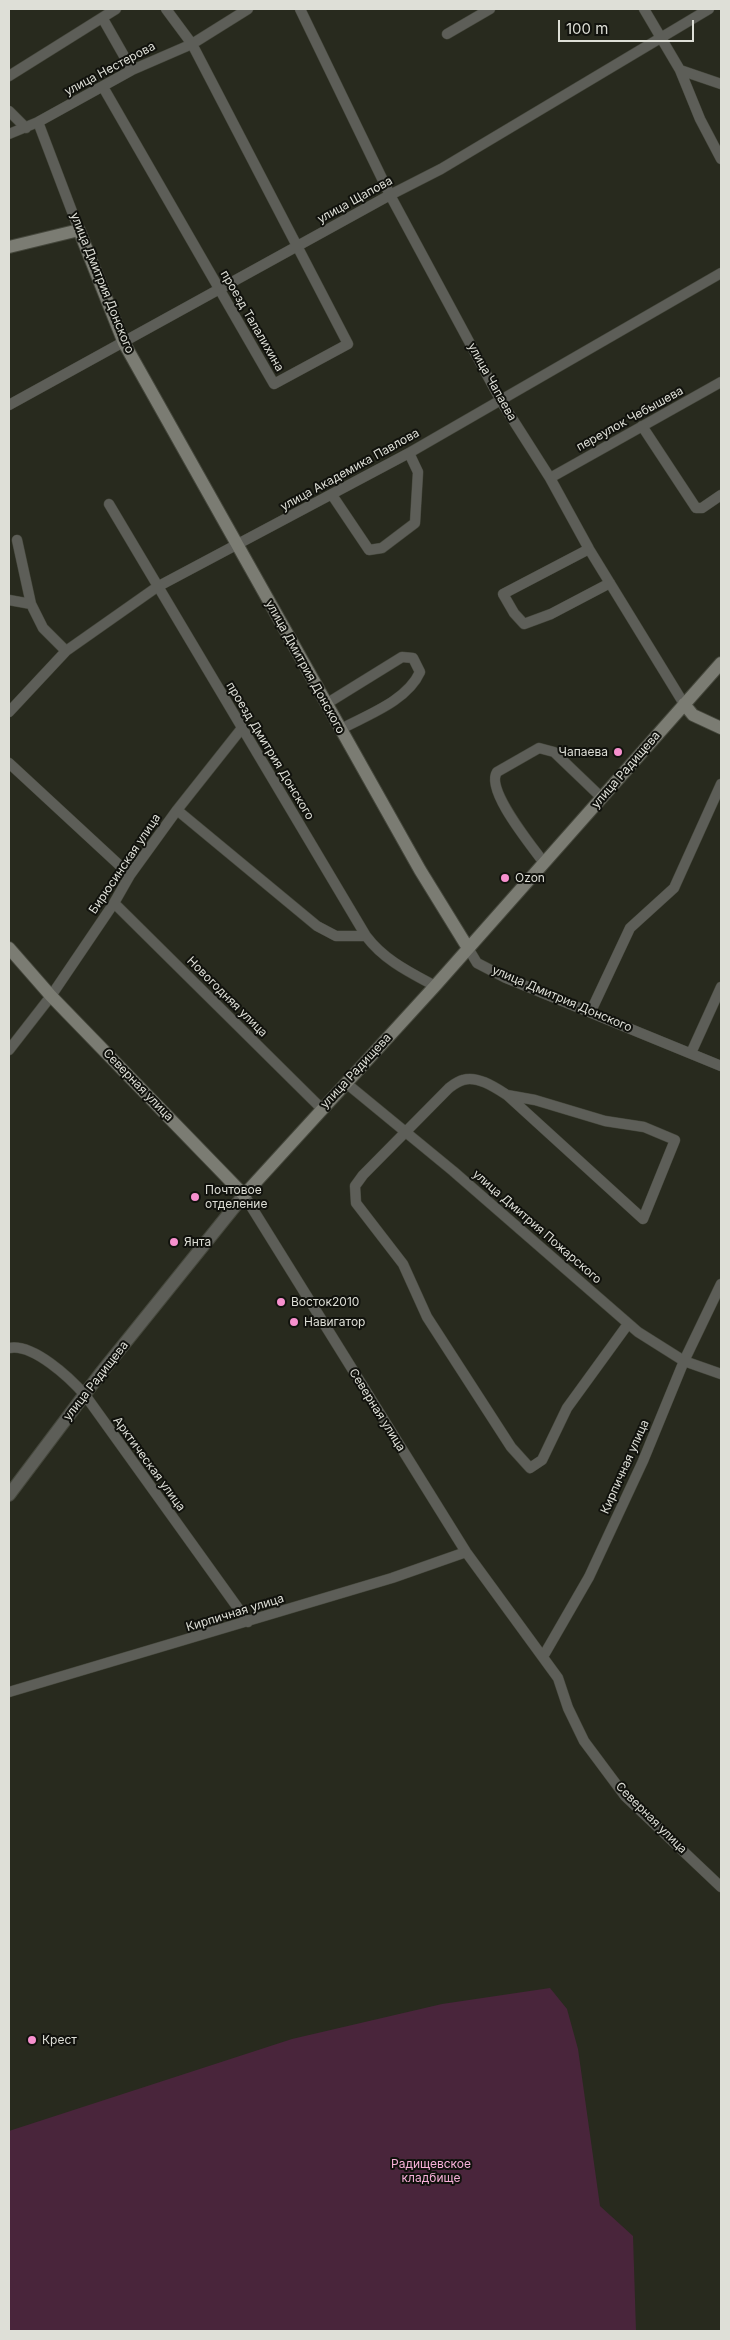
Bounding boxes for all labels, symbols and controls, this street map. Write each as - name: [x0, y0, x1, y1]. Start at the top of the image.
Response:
- scale bar: [560, 10, 696, 42]
- text: 100 m: [566, 19, 608, 38]
- street label: улица Нестерова: [62, 39, 158, 99]
- street label: улица Щапова: [315, 173, 395, 227]
- street label: улица Дмитрия Донского: [67, 211, 137, 355]
- street label: проезд Талалихина: [217, 268, 287, 374]
- street label: улица Чапаева: [465, 340, 519, 424]
- street label: переулок Чебышева: [574, 384, 686, 454]
- street label: улица Академика Павлова: [278, 426, 422, 514]
- street label: улица Дмитрия Донского: [262, 598, 348, 736]
- street label: проезд Дмитрия Донского: [223, 679, 317, 823]
- street label: улица Радищева: [589, 729, 663, 811]
- place label: Чапаева: [559, 745, 608, 759]
- marker: Чапаева: [612, 746, 624, 758]
- street label: Бирюсинская улица: [86, 811, 164, 917]
- place label: Ozon: [515, 871, 545, 885]
- marker: Ozon: [499, 872, 511, 884]
- street label: Новогодняя улица: [184, 954, 270, 1040]
- street label: улица Дмитрия Донского: [490, 963, 634, 1035]
- street label: улица Радищева: [318, 1031, 394, 1111]
- street label: Северная улица: [100, 1046, 176, 1124]
- street label: улица Дмитрия Пожарского: [470, 1167, 604, 1287]
- place label: Почтовое отделение: [205, 1183, 267, 1211]
- marker: Почтовое отделение: [189, 1191, 201, 1203]
- place label: Янта: [184, 1235, 211, 1249]
- marker: Янта: [168, 1236, 180, 1248]
- place label: Восток2010: [291, 1295, 359, 1309]
- marker: Восток2010: [275, 1296, 287, 1308]
- place label: Навигатор: [304, 1315, 365, 1329]
- marker: Навигатор: [288, 1316, 300, 1328]
- street label: улица Радищева: [60, 1338, 132, 1424]
- street label: Северная улица: [346, 1366, 408, 1454]
- street label: Арктическая улица: [110, 1414, 188, 1514]
- street label: Кирпичная улица: [598, 1418, 652, 1516]
- street label: Кирпичная улица: [184, 1591, 286, 1635]
- street label: Северная улица: [612, 1779, 690, 1857]
- place label: Крест: [42, 2033, 77, 2047]
- marker: Крест: [26, 2034, 38, 2046]
- park label: Радищевское кладбище: [391, 2157, 471, 2185]

